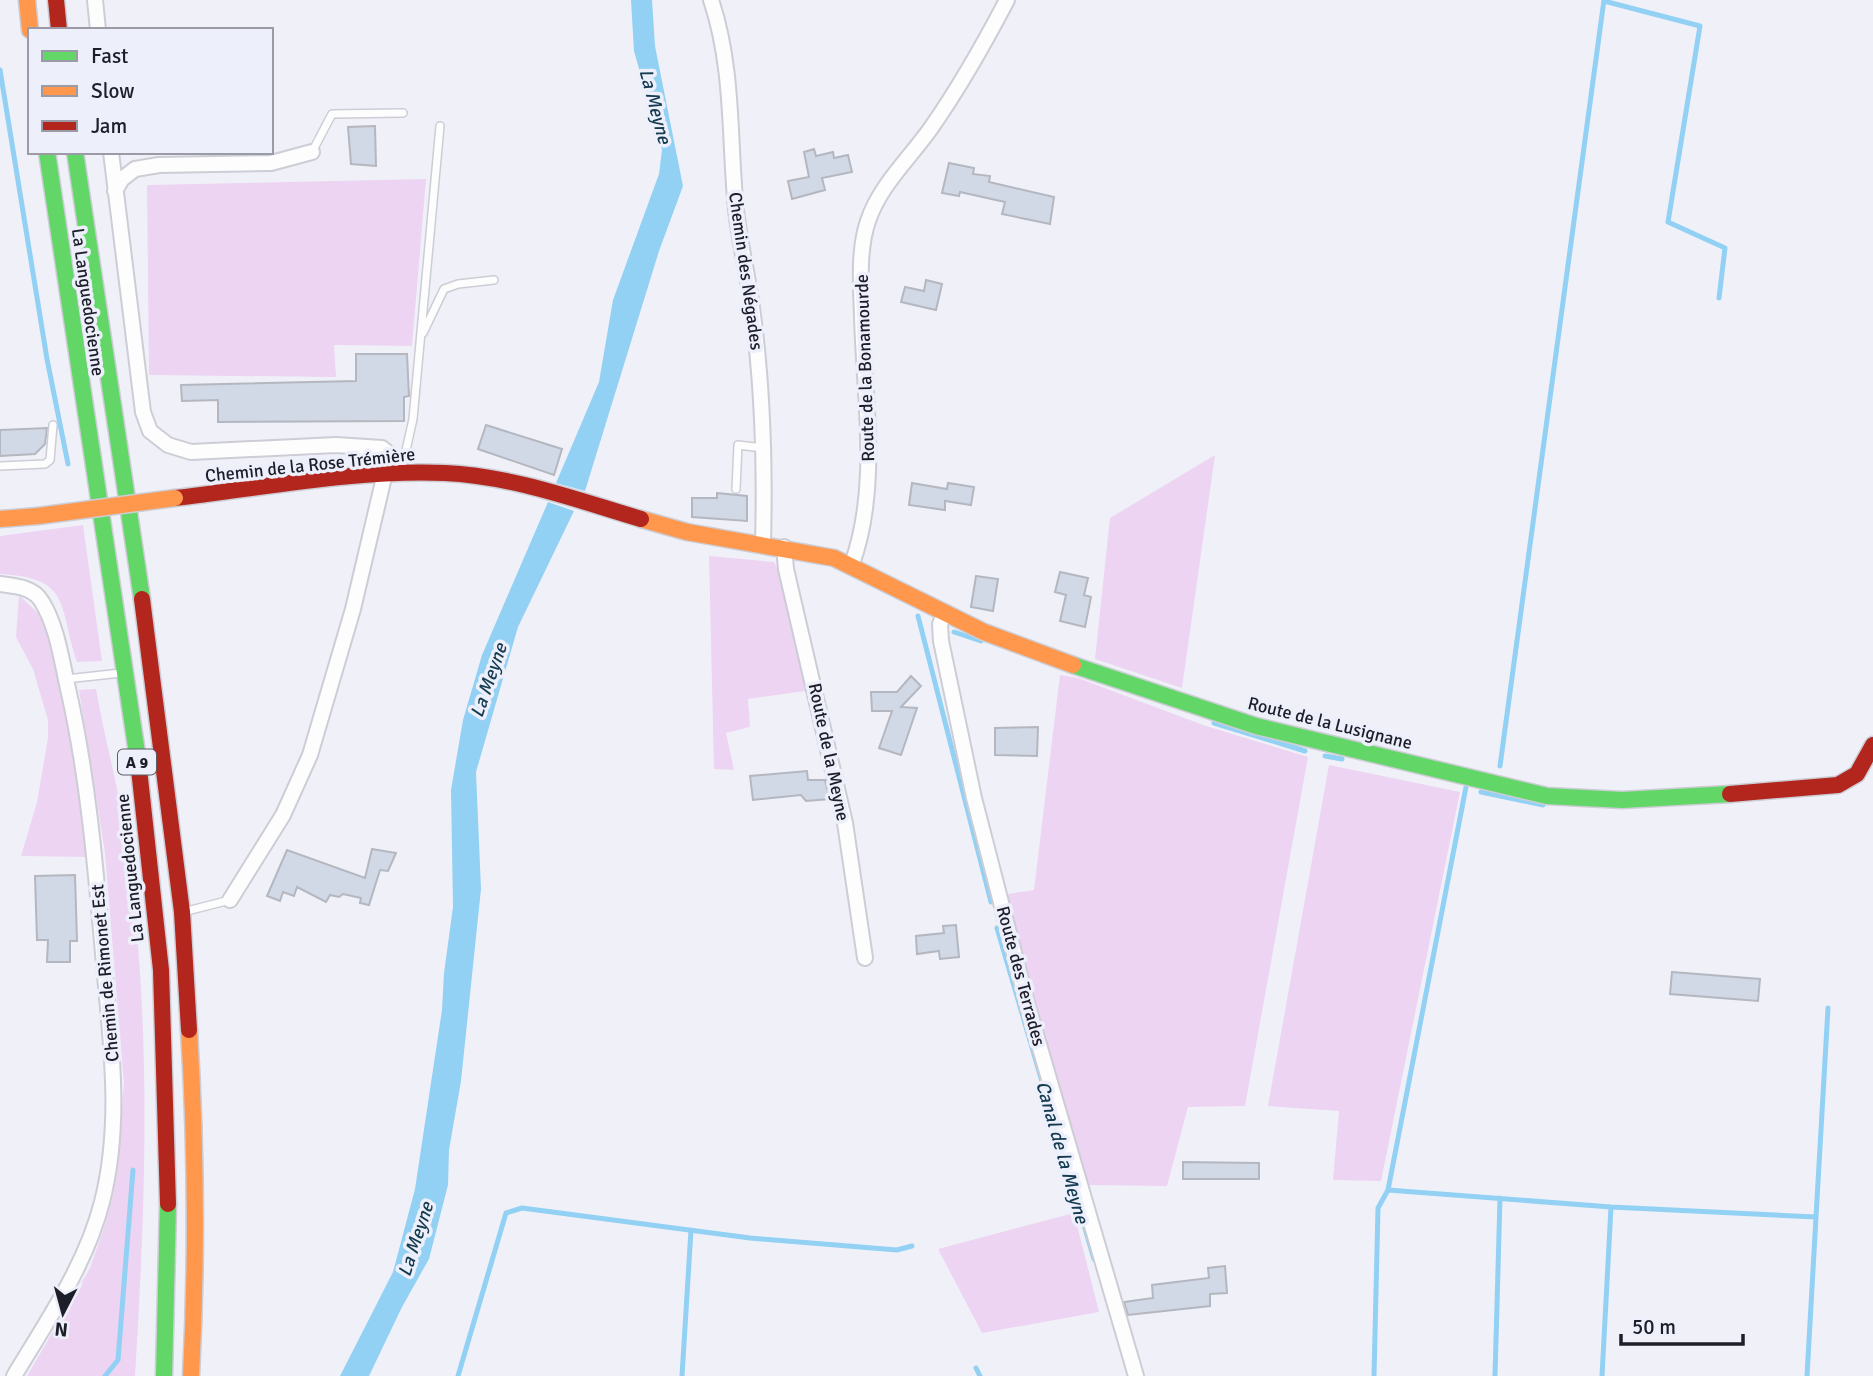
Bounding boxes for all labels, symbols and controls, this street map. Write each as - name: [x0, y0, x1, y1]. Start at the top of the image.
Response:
- legend: [28, 28, 273, 154]
- text: Fast: [91, 43, 128, 69]
- water label: La Meyne: [633, 66, 677, 148]
- text: Slow: [91, 78, 135, 104]
- text: Jam: [91, 113, 127, 139]
- street label: Chemin des Négades: [724, 191, 768, 352]
- street label: La Languedocienne: [67, 227, 109, 377]
- street label: Route de la Bonamourde: [851, 274, 879, 462]
- street label: Chemin de la Rose Trémière: [204, 443, 416, 487]
- water label: La Meyne: [465, 639, 513, 721]
- street label: Route de la Meyne: [804, 681, 854, 823]
- street label: Route de la Lusignane: [1246, 692, 1414, 754]
- road number: A 9: [118, 750, 156, 775]
- street label: La Languedocienne: [111, 793, 149, 943]
- street label: Chemin de Rimonet Est: [86, 883, 124, 1063]
- street label: Route des Terrades: [992, 903, 1050, 1049]
- water label: Canal de la Meyne: [1030, 1078, 1094, 1228]
- water label: La Meyne: [393, 1198, 440, 1280]
- north arrow: [28, 1278, 98, 1348]
- scale bar: [1621, 1302, 1744, 1346]
- text: 50 m: [1632, 1314, 1676, 1340]
- text: N: [54, 1316, 69, 1342]

